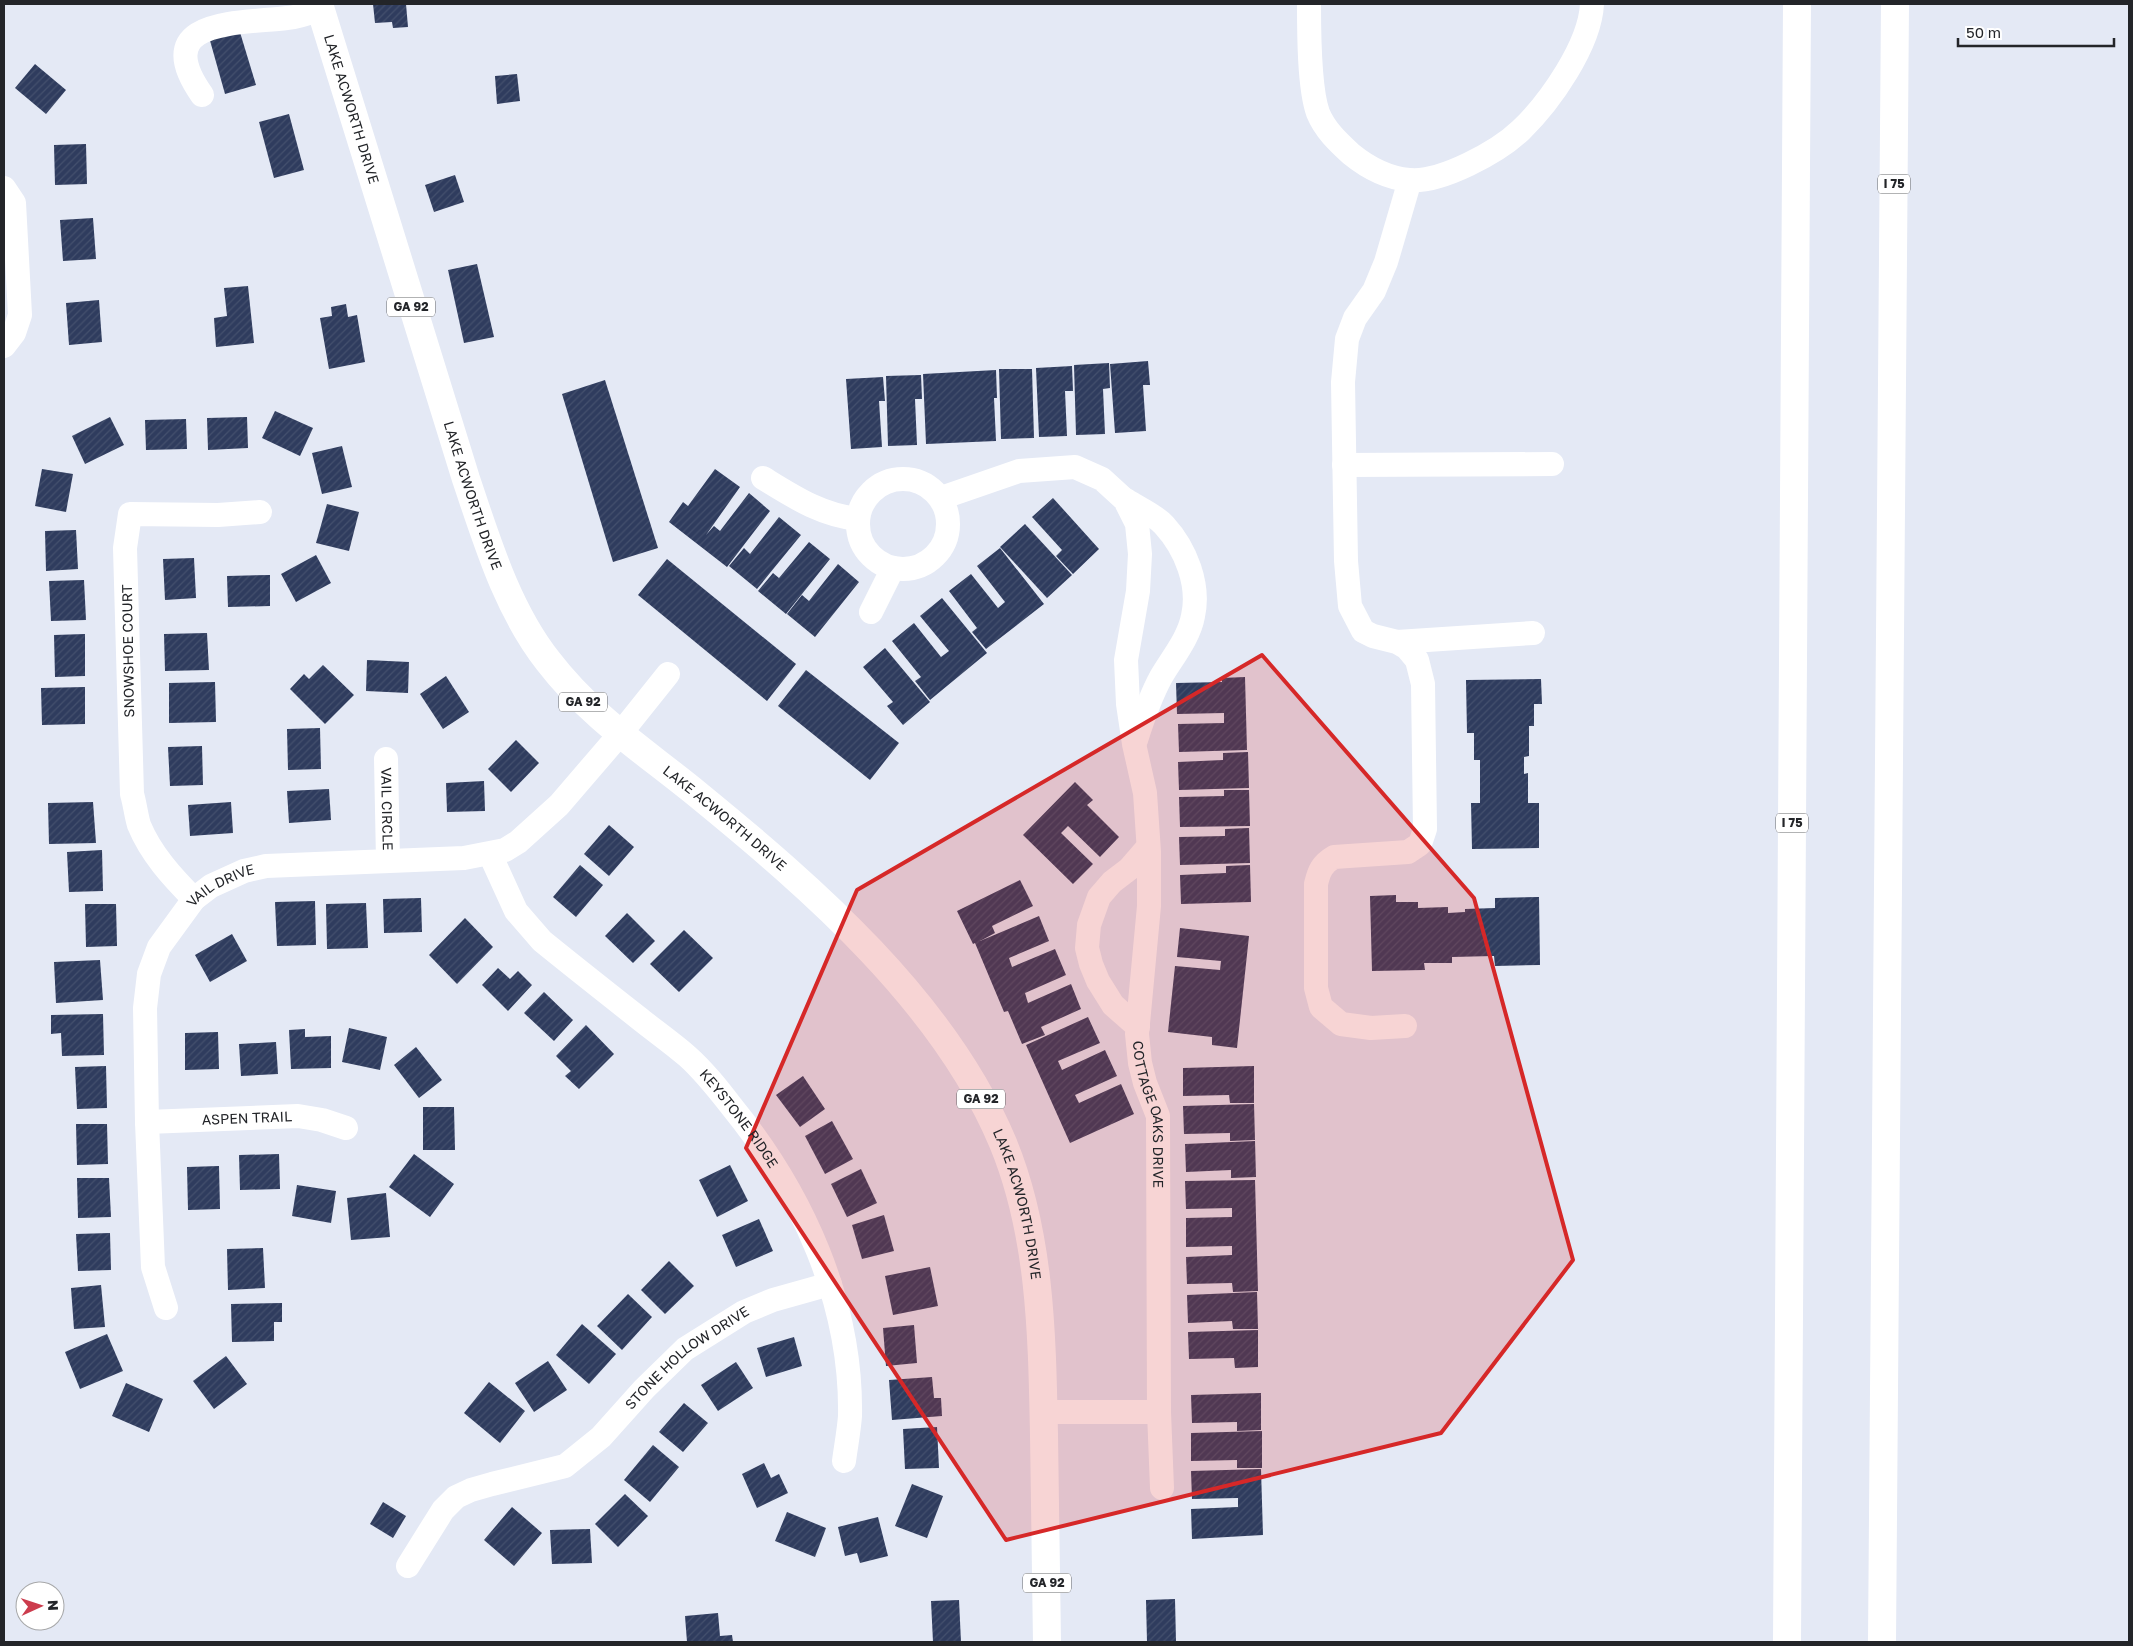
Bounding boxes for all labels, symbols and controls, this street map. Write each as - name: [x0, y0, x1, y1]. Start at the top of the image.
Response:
- scale bar: [1958, 15, 2114, 47]
- text: 50 m: [1966, 23, 2001, 41]
- street label: LAKE ACWORTH DRIVE: [321, 32, 383, 186]
- road number: I 75: [1878, 174, 1910, 193]
- road number: GA 92: [387, 298, 435, 316]
- street label: LAKE ACWORTH DRIVE: [441, 419, 506, 572]
- street label: SNOWSHOE COURT: [118, 584, 137, 718]
- road number: GA 92: [559, 692, 607, 712]
- street label: LAKE ACWORTH DRIVE: [660, 761, 790, 874]
- street label: VAIL CIRCLE: [378, 767, 397, 851]
- road number: I 75: [1776, 814, 1808, 832]
- street label: VAIL DRIVE: [183, 860, 256, 909]
- street label: COTTAGE OAKS DRIVE: [1130, 1040, 1167, 1188]
- street label: KEYSTONE RIDGE: [697, 1065, 782, 1171]
- road number: GA 92: [957, 1090, 1005, 1108]
- street label: ASPEN TRAIL: [202, 1107, 292, 1128]
- street label: LAKE ACWORTH DRIVE: [990, 1126, 1045, 1280]
- street label: STONE HOLLOW DRIVE: [621, 1302, 752, 1413]
- road number: GA 92: [1023, 1574, 1071, 1592]
- north arrow: [15, 1581, 65, 1631]
- text: N: [45, 1600, 62, 1611]

